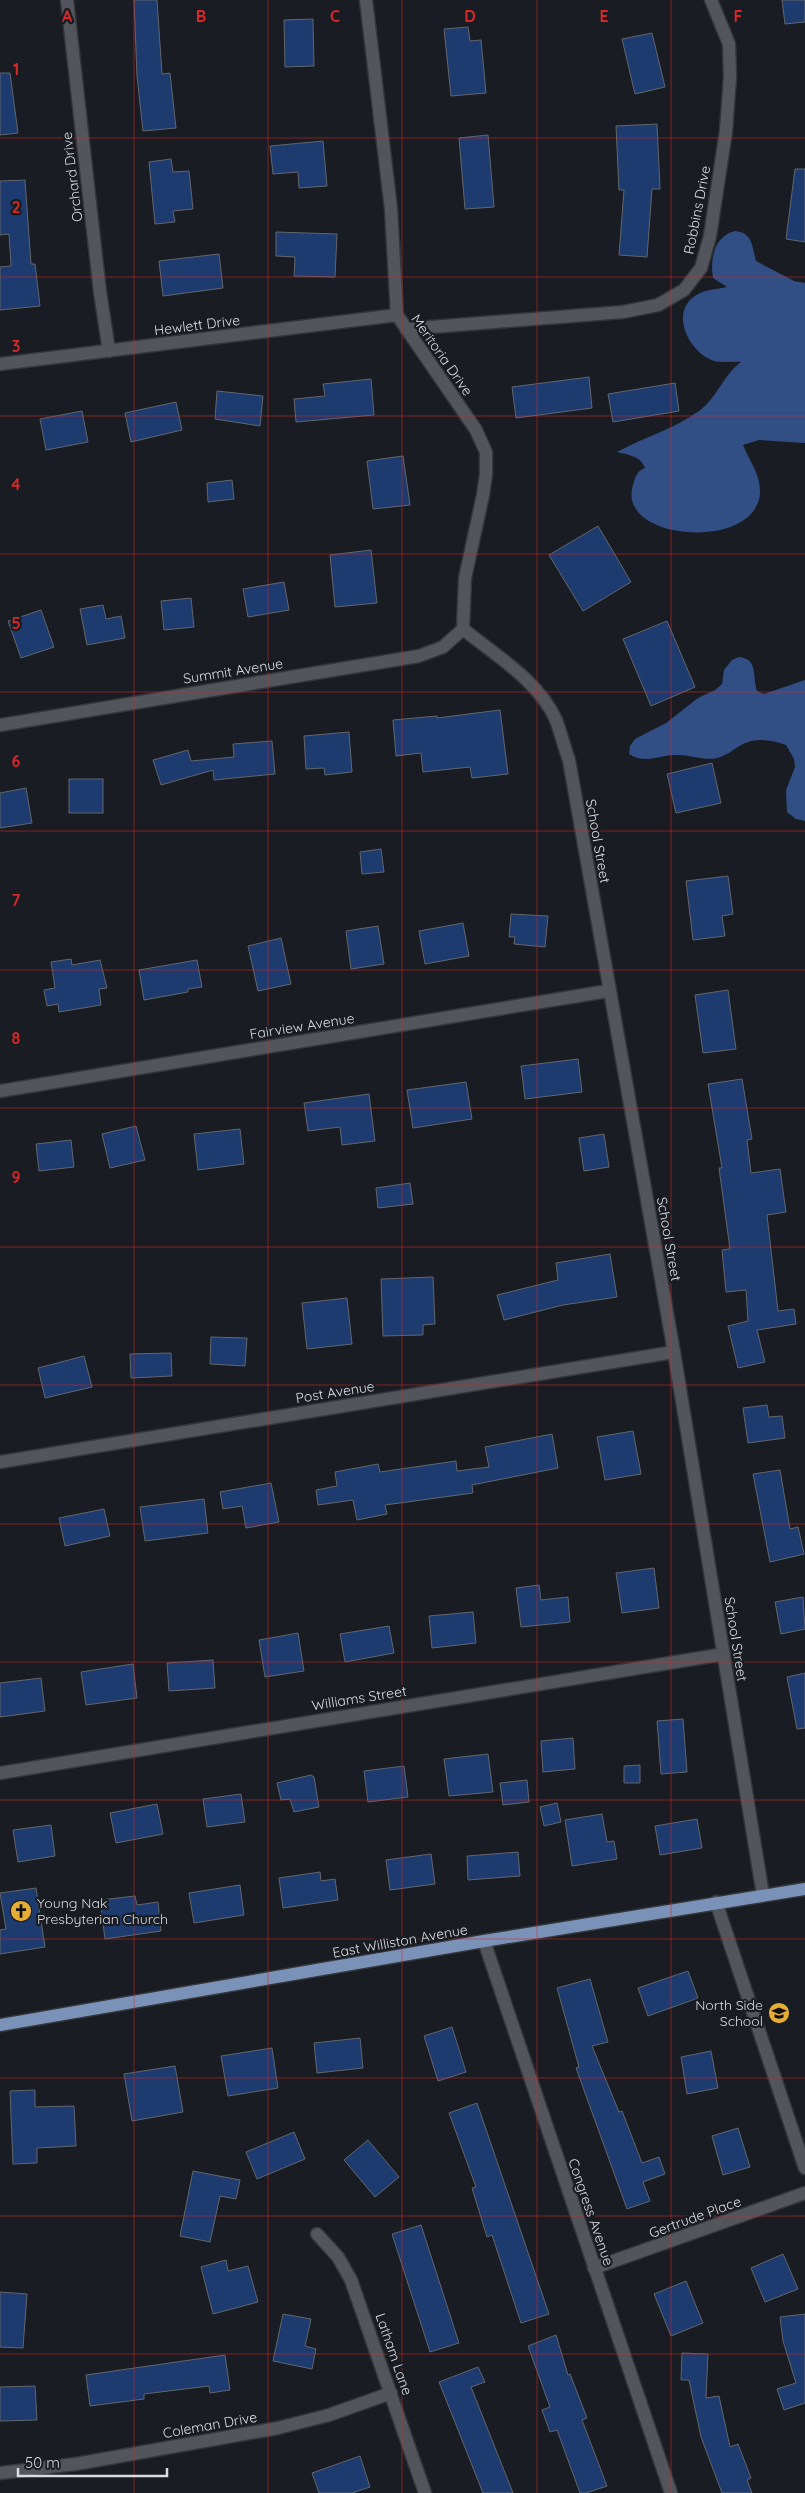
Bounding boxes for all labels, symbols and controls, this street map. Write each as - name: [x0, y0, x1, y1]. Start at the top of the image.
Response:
- text: A: [62, 6, 73, 26]
- text: B: [196, 6, 206, 26]
- text: C: [330, 6, 340, 26]
- text: D: [464, 6, 476, 26]
- text: E: [599, 6, 609, 26]
- text: F: [734, 6, 743, 26]
- text: 1: [13, 59, 19, 79]
- street label: Orchard Drive: [58, 131, 86, 223]
- street label: Robbins Drive: [680, 164, 714, 256]
- text: 2: [11, 197, 21, 217]
- street label: Hewlett Drive: [153, 311, 241, 339]
- street label: Meritoria Drive: [407, 311, 477, 399]
- text: 3: [12, 336, 20, 356]
- text: 4: [11, 474, 21, 494]
- text: 5: [11, 613, 21, 633]
- street label: Summit Avenue: [182, 654, 284, 688]
- text: 6: [12, 751, 21, 771]
- street label: School Street: [582, 797, 614, 885]
- text: 7: [12, 890, 21, 910]
- street label: Fairview Avenue: [248, 1009, 356, 1043]
- text: 8: [12, 1028, 21, 1048]
- text: 9: [11, 1167, 21, 1187]
- street label: School Street: [653, 1195, 685, 1283]
- street label: Post Avenue: [294, 1377, 376, 1407]
- street label: School Street: [720, 1595, 752, 1683]
- street label: Williams Street: [310, 1682, 408, 1714]
- place label: Young Nak Presbyterian Church: [37, 1894, 168, 1928]
- church icon: Young Nak Presbyterian Church: [9, 1899, 33, 1923]
- street label: East Williston Avenue: [331, 1920, 469, 1962]
- place label: North Side School: [695, 1996, 763, 2030]
- school or university icon: North Side School: [767, 2001, 791, 2025]
- street label: Congress Avenue: [564, 2156, 618, 2268]
- street label: Gertrude Place: [647, 2192, 744, 2242]
- street label: Latham Lane: [372, 2311, 416, 2397]
- street label: Coleman Drive: [161, 2408, 259, 2442]
- scale bar: [18, 2446, 166, 2478]
- text: 50 m: [25, 2453, 60, 2472]

